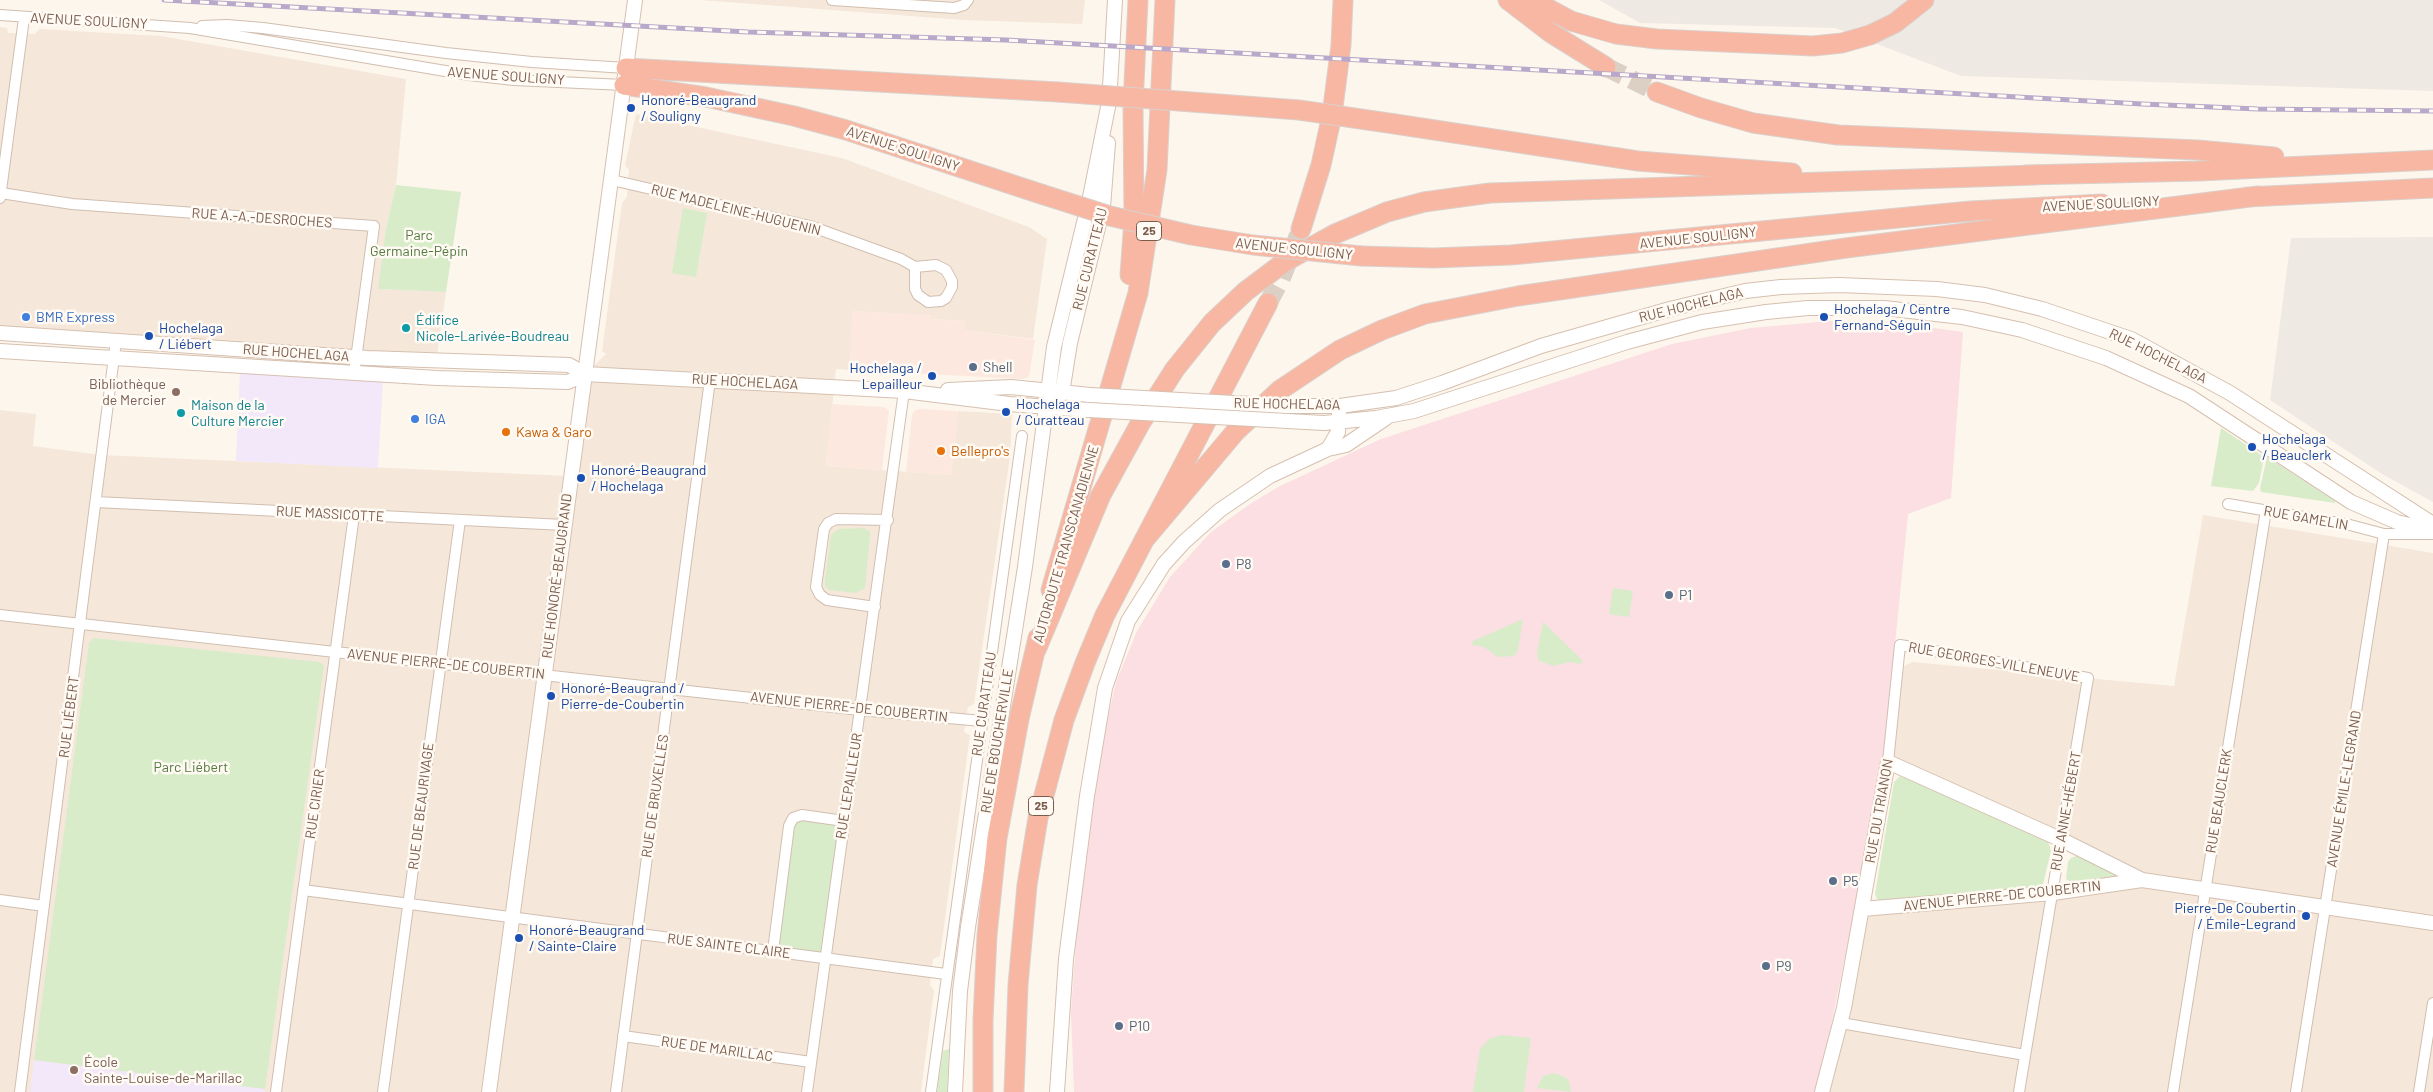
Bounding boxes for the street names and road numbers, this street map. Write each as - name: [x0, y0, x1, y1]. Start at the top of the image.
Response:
- street label: AVENUE SOULIGNY: [30, 10, 148, 32]
- street label: AVENUE SOULIGNY: [447, 64, 565, 88]
- street label: AVENUE SOULIGNY: [844, 123, 962, 175]
- street label: RUE MADELEINE-HUGUENIN: [649, 181, 823, 239]
- street label: AVENUE SOULIGNY: [2042, 193, 2160, 215]
- street label: RUE A.-A.-DESROCHES: [191, 205, 333, 231]
- street label: RUE CURATTEAU: [1069, 206, 1111, 312]
- road number: 25: [1136, 222, 1162, 240]
- street label: AVENUE SOULIGNY: [1639, 223, 1757, 253]
- street label: AVENUE SOULIGNY: [1235, 234, 1353, 264]
- street label: RUE HOCHELAGA: [1637, 284, 1745, 326]
- street label: RUE HOCHELAGA: [2106, 325, 2210, 387]
- street label: RUE HOCHELAGA: [242, 341, 350, 365]
- street label: RUE HOCHELAGA: [691, 371, 799, 393]
- street label: RUE HOCHELAGA: [1233, 395, 1341, 413]
- street label: AUTOROUTE TRANSCANADIENNE: [1030, 443, 1102, 645]
- street label: RUE HONORÉ-BEAUGRAND: [539, 493, 575, 659]
- street label: RUE GAMELIN: [2262, 502, 2350, 534]
- street label: RUE MASSICOTTE: [275, 503, 385, 525]
- street label: RUE GEORGES-VILLENEUVE: [1907, 639, 2081, 685]
- street label: AVENUE PIERRE-DE COUBERTIN: [346, 645, 546, 683]
- street label: RUE CURATTEAU: [968, 651, 1000, 757]
- street label: RUE DE BOUCHERVILLE: [977, 668, 1017, 814]
- street label: RUE LIÉBERT: [56, 675, 82, 759]
- street label: AVENUE PIERRE-DE COUBERTIN: [749, 688, 949, 726]
- street label: AVENUE ÉMILE-LEGRAND: [2323, 709, 2365, 869]
- street label: RUE LEPAILLEUR: [832, 732, 866, 840]
- street label: RUE DE BRUXELLES: [638, 733, 672, 859]
- street label: RUE DE BEAURIVAGE: [405, 741, 437, 871]
- street label: RUE BEAUCLERK: [2202, 748, 2236, 854]
- street label: RUE ANNE-HÉBERT: [2047, 750, 2085, 872]
- street label: RUE DU TRIANON: [1862, 757, 1896, 865]
- street label: RUE CIRIER: [302, 768, 328, 840]
- road number: 25: [1028, 796, 1054, 816]
- street label: AVENUE PIERRE-DE COUBERTIN: [1902, 877, 2102, 915]
- street label: RUE SAINTE CLAIRE: [666, 930, 792, 962]
- street label: RUE DE MARILLAC: [660, 1033, 774, 1065]

